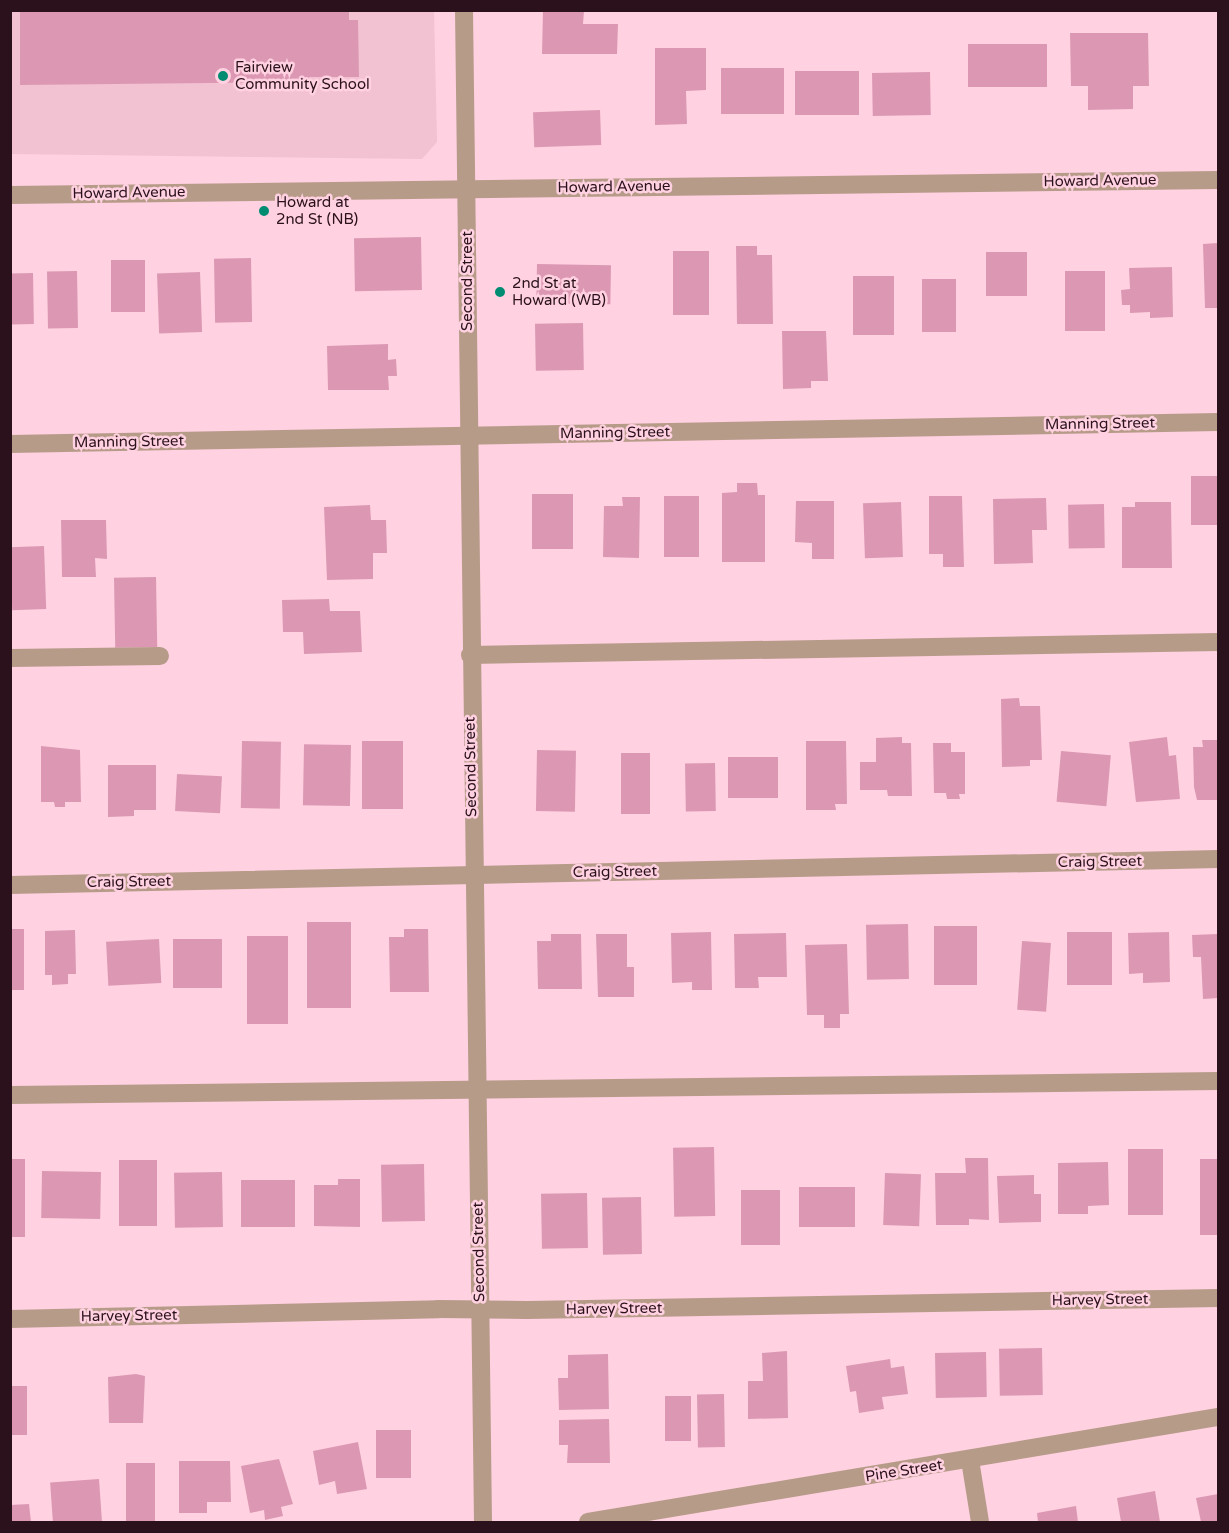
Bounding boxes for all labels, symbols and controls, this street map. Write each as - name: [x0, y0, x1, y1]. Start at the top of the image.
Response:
- place label: Fairview Community School: [235, 58, 370, 93]
- marker: Fairview Community School: [216, 69, 230, 83]
- street label: Howard Avenue: [1043, 171, 1157, 191]
- street label: Howard Avenue: [557, 177, 671, 197]
- street label: Howard Avenue: [72, 183, 186, 203]
- place label: Howard at 2nd St (NB): [276, 193, 358, 228]
- marker: Howard at 2nd St (NB): [257, 204, 271, 218]
- street label: Second Street: [459, 231, 477, 331]
- place label: 2nd St at Howard (WB): [512, 274, 606, 309]
- marker: 2nd St at Howard (WB): [493, 285, 507, 299]
- street label: Manning Street: [1045, 414, 1155, 434]
- street label: Manning Street: [560, 423, 670, 443]
- street label: Manning Street: [74, 432, 184, 452]
- street label: Second Street: [461, 717, 481, 817]
- street label: Craig Street: [1058, 852, 1142, 872]
- street label: Craig Street: [573, 862, 657, 882]
- street label: Craig Street: [87, 872, 171, 892]
- street label: Second Street: [469, 1202, 489, 1302]
- street label: Harvey Street: [1052, 1290, 1148, 1310]
- street label: Harvey Street: [566, 1299, 662, 1319]
- street label: Harvey Street: [81, 1306, 177, 1326]
- street label: Pine Street: [864, 1456, 944, 1486]

